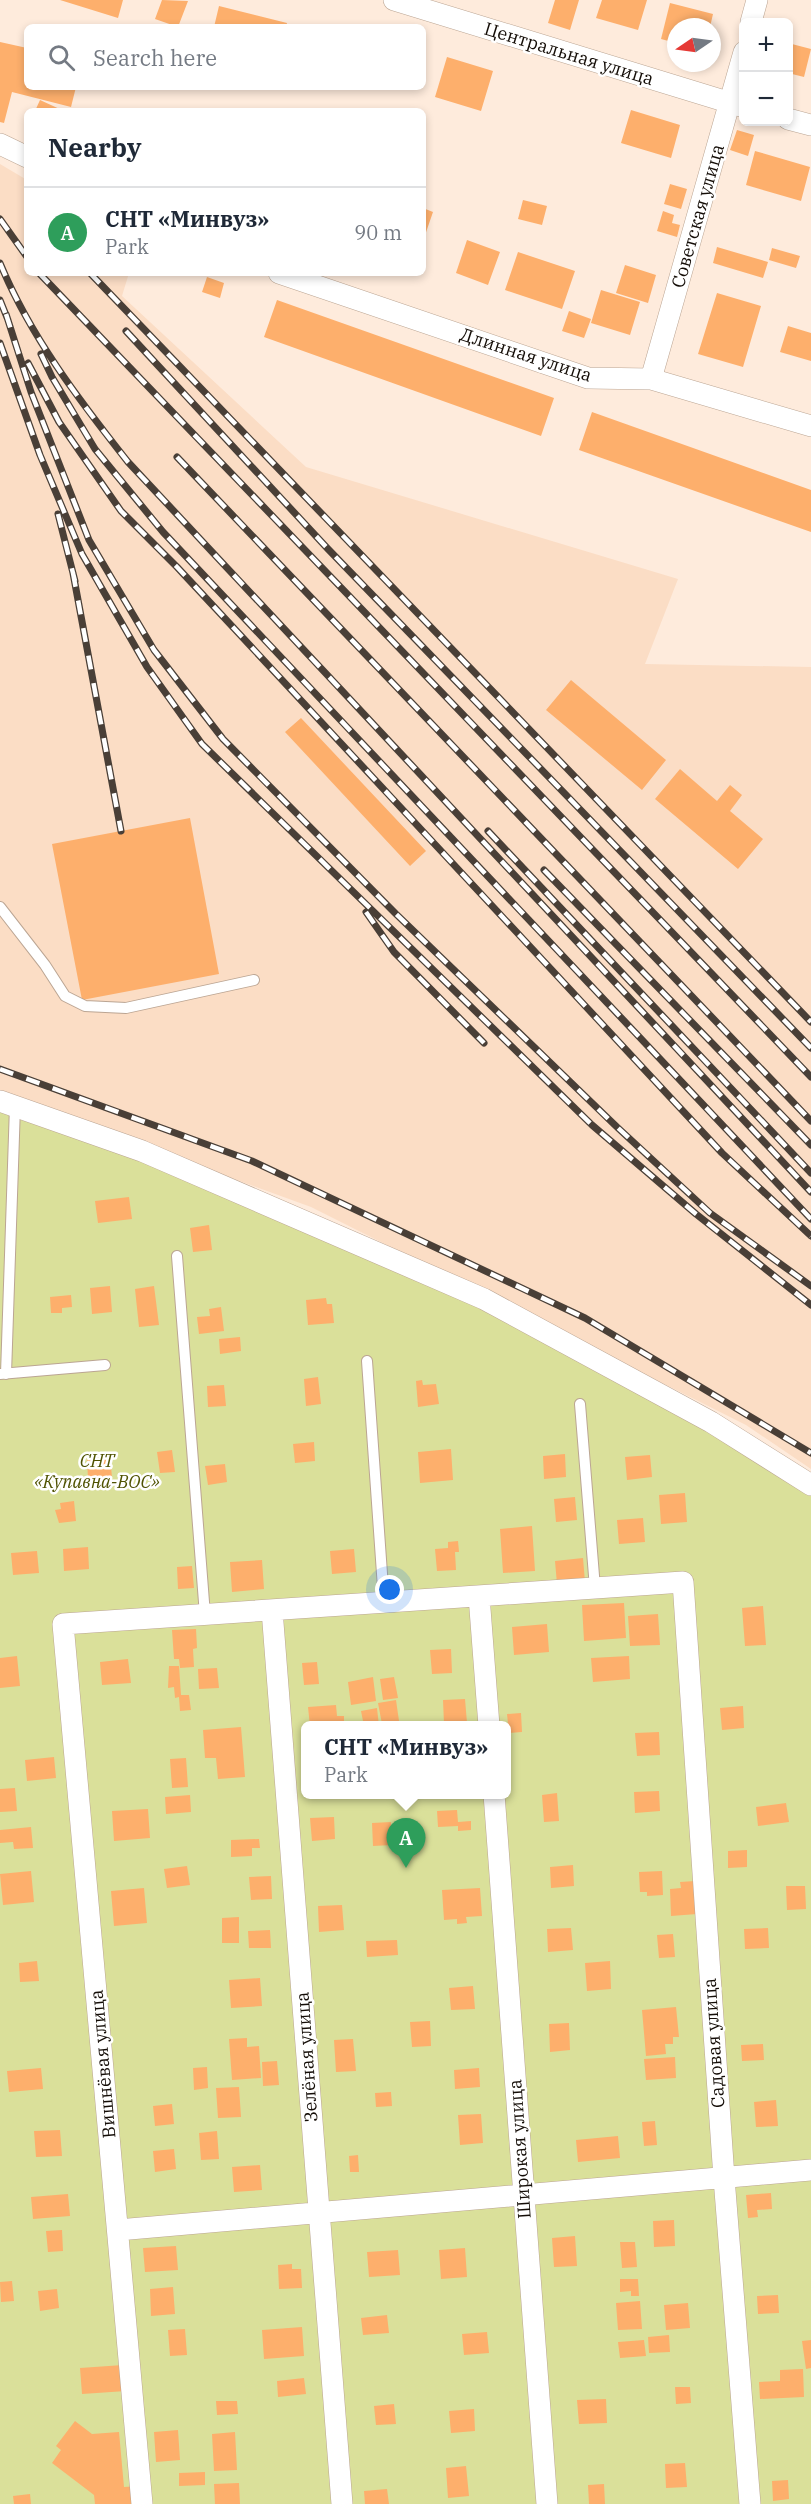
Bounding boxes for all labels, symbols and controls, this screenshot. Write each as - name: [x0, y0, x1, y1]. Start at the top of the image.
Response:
- street label: Центральная улица: [482, 17, 657, 90]
- north arrow: [667, 18, 721, 72]
- map controls: [739, 18, 793, 126]
- button: +: [739, 18, 793, 72]
- search box: [24, 24, 426, 90]
- icon: search: [45, 41, 78, 74]
- text: Search here: [93, 43, 217, 72]
- button: −: [739, 72, 793, 126]
- text: Nearby: [48, 130, 142, 164]
- street label: Советская улица: [666, 141, 729, 290]
- text: СНТ «Минвуз»: [105, 204, 269, 233]
- text: A: [61, 219, 74, 246]
- text: 90 m: [354, 219, 402, 246]
- text: Park: [105, 233, 149, 260]
- street label: Длинная улица: [457, 322, 595, 387]
- park label: СНТ «Купавна-ВОС»: [34, 1449, 160, 1493]
- your location: [375, 1575, 404, 1604]
- popup: [301, 1721, 511, 1799]
- text: СНТ «Минвуз»: [324, 1732, 488, 1761]
- text: Park: [324, 1761, 368, 1788]
- pin: A: [386, 1818, 426, 1868]
- street label: Садовая улица: [697, 1977, 730, 2109]
- street label: Вишнёвая улица: [85, 1989, 120, 2139]
- street label: Зелёная улица: [290, 1991, 323, 2123]
- street label: Широкая улица: [503, 2078, 536, 2219]

